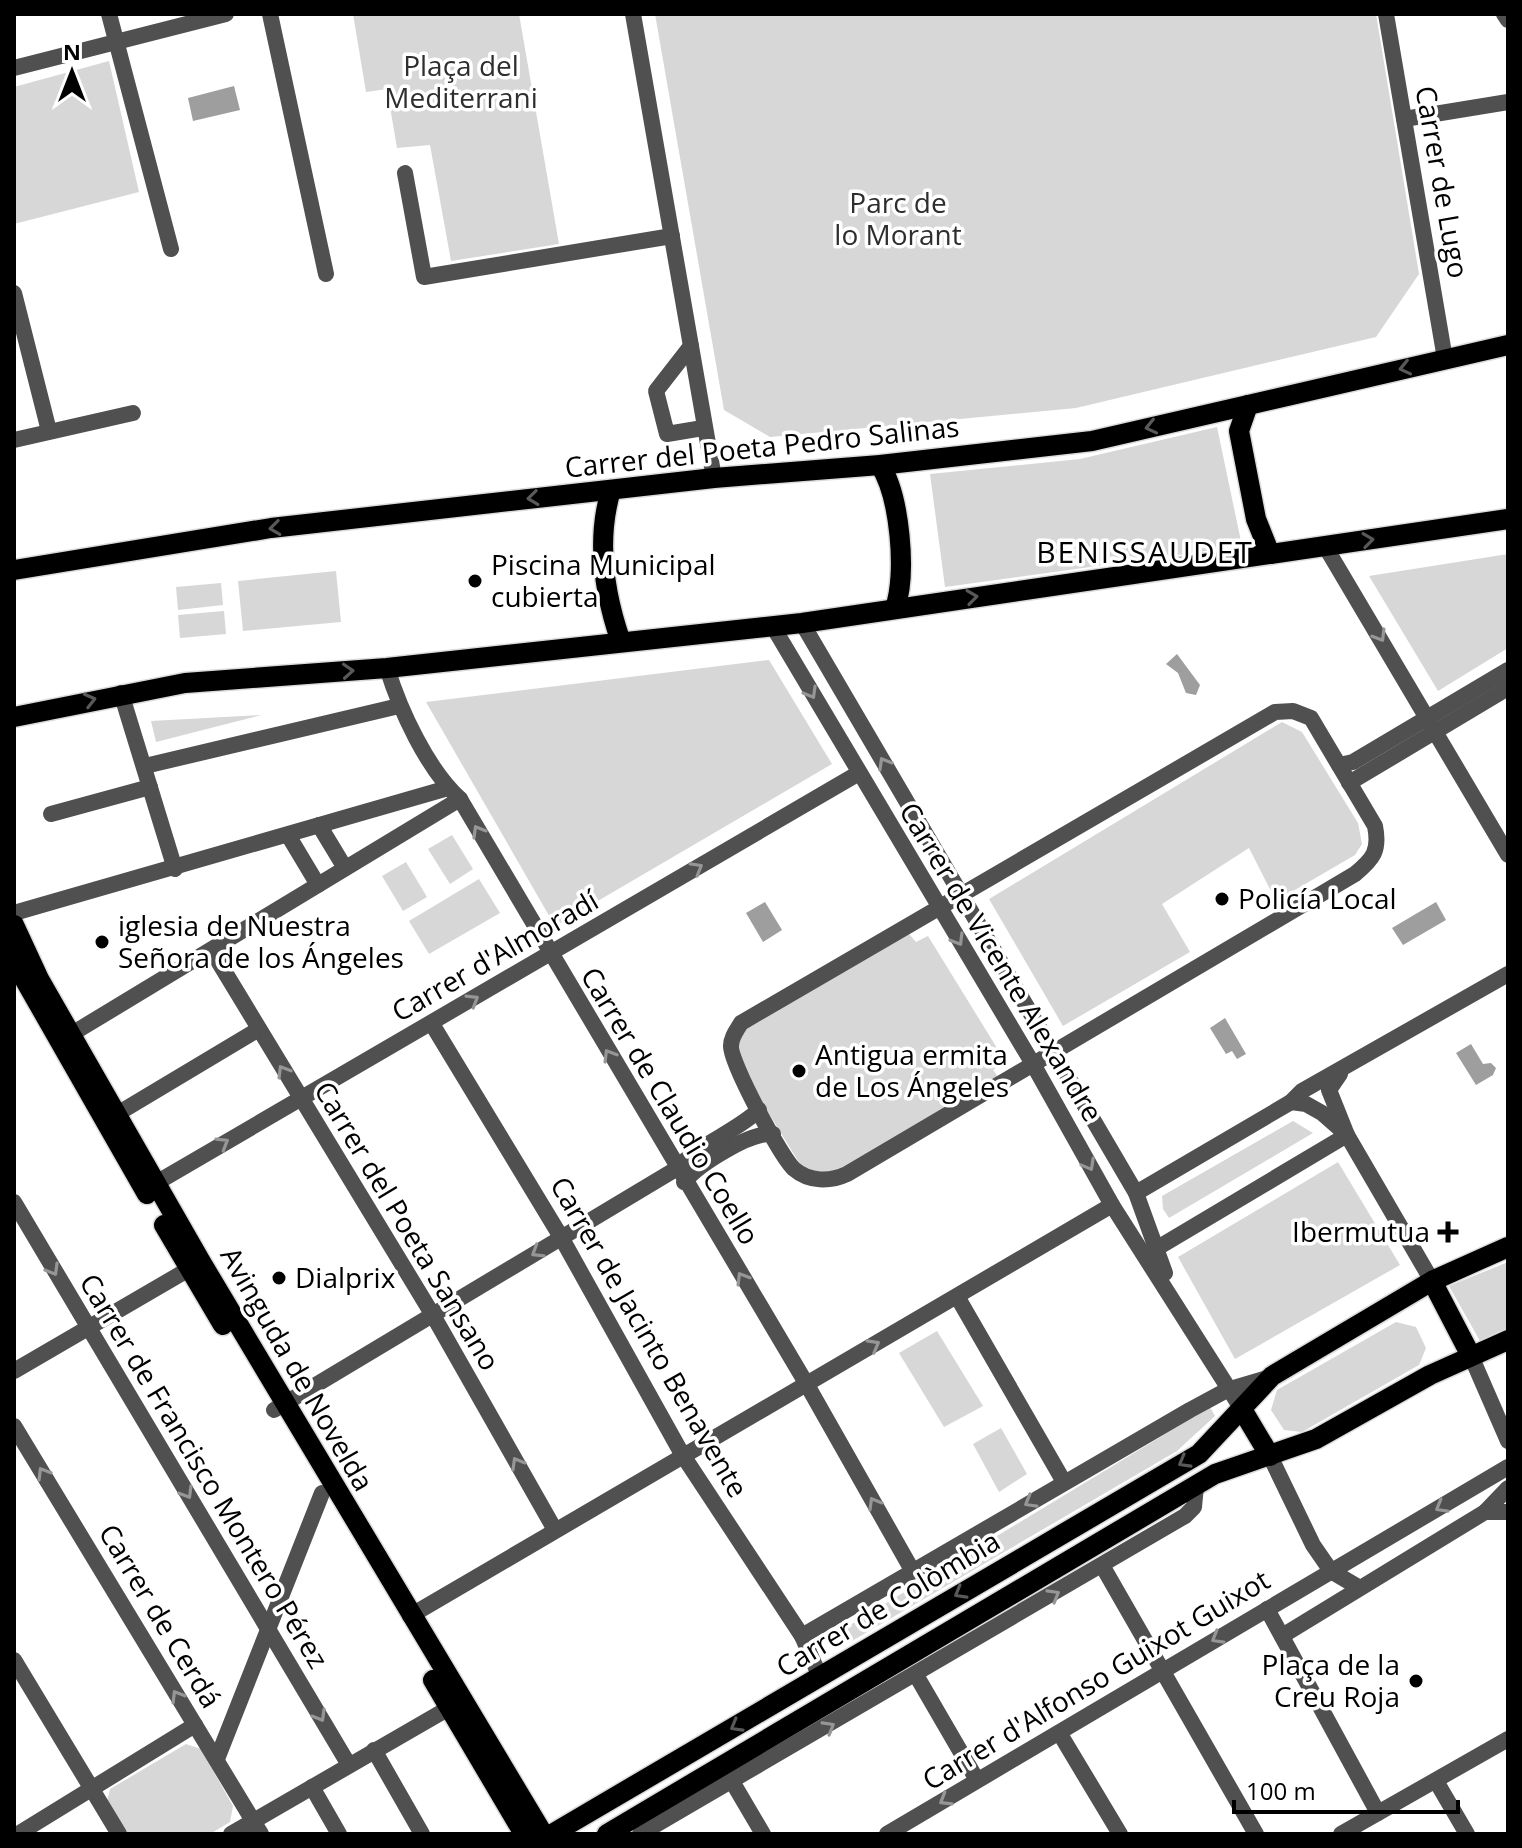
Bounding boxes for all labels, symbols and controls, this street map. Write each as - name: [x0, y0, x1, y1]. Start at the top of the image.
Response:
- north arrow: [32, 32, 112, 112]
- text: N: [63, 36, 81, 66]
- park label: Plaça del Mediterrani: [384, 46, 538, 116]
- street label: Carrer de Lugo: [1407, 83, 1479, 281]
- park label: Parc de lo Morant: [834, 183, 962, 253]
- one-way arrow: [1398, 359, 1412, 376]
- street label: Carrer del Poeta Pedro Salinas: [563, 406, 961, 486]
- one-way arrow: [1145, 418, 1159, 435]
- one-way arrow: [526, 490, 539, 507]
- one-way arrow: [268, 519, 282, 536]
- district label: BENISSAUDET: [1036, 531, 1254, 572]
- one-way arrow: [1361, 532, 1375, 549]
- place label: Piscina Municipal cubierta: [491, 545, 716, 615]
- marker: Piscina Municipal cubierta: [466, 572, 484, 590]
- one-way arrow: [965, 589, 979, 606]
- one-way arrow: [1371, 627, 1386, 642]
- one-way arrow: [342, 663, 355, 680]
- one-way arrow: [801, 684, 817, 699]
- one-way arrow: [83, 693, 96, 710]
- one-way arrow: [878, 757, 894, 772]
- street label: Carrer de Vicente Alexandre: [891, 795, 1112, 1128]
- one-way arrow: [472, 825, 488, 840]
- one-way arrow: [688, 862, 703, 878]
- place label: Policía Local: [1238, 879, 1397, 917]
- street label: Carrer d'Almoradí: [384, 880, 605, 1030]
- marker: Policía Local: [1213, 890, 1231, 908]
- place label: iglesia de Nuestra Señora de los Ángeles: [118, 906, 404, 976]
- one-way arrow: [949, 931, 964, 946]
- marker: iglesia de Nuestra Señora de los Ángeles: [93, 933, 111, 951]
- street label: Carrer de Claudio Coello: [573, 960, 769, 1251]
- one-way arrow: [464, 994, 479, 1009]
- place label: Antigua ermita de Los Ángeles: [815, 1035, 1009, 1105]
- one-way arrow: [603, 1049, 619, 1064]
- marker: Antigua ermita de Los Ángeles: [790, 1062, 808, 1080]
- one-way arrow: [278, 1065, 293, 1080]
- street label: Carrer del Poeta Sansano: [306, 1074, 509, 1377]
- one-way arrow: [214, 1138, 229, 1153]
- one-way arrow: [1080, 1157, 1095, 1171]
- street label: Carrer de Jacinto Benavente: [542, 1169, 757, 1504]
- place label: Ibermutua: [1292, 1212, 1430, 1250]
- marker: Ibermutua: [1437, 1221, 1459, 1243]
- street label: Avinguda de Novelda: [212, 1240, 383, 1497]
- one-way arrow: [531, 1242, 546, 1257]
- place label: Dialprix: [295, 1258, 396, 1296]
- one-way arrow: [43, 1261, 59, 1276]
- street label: Carrer de Francisco Montero Pérez: [72, 1266, 338, 1675]
- marker: Dialprix: [270, 1269, 288, 1287]
- one-way arrow: [737, 1272, 752, 1287]
- one-way arrow: [865, 1339, 880, 1355]
- one-way arrow: [1178, 1452, 1193, 1468]
- one-way arrow: [511, 1457, 527, 1471]
- one-way arrow: [37, 1467, 52, 1482]
- one-way arrow: [177, 1484, 192, 1499]
- one-way arrow: [1024, 1492, 1039, 1508]
- one-way arrow: [868, 1497, 884, 1511]
- one-way arrow: [1435, 1497, 1450, 1513]
- street label: Carrer de Cerdá: [91, 1516, 231, 1714]
- street label: Carrer de Colòmbia: [769, 1521, 1006, 1685]
- street label: Carrer d'Alfonso Guixot Guixot: [915, 1560, 1276, 1798]
- one-way arrow: [954, 1584, 969, 1599]
- one-way arrow: [1045, 1589, 1060, 1605]
- one-way arrow: [1211, 1628, 1226, 1644]
- place label: Plaça de la Creu Roja: [1262, 1645, 1400, 1715]
- marker: Plaça de la Creu Roja: [1407, 1672, 1425, 1690]
- one-way arrow: [171, 1690, 187, 1705]
- one-way arrow: [310, 1707, 326, 1722]
- one-way arrow: [730, 1716, 745, 1732]
- one-way arrow: [820, 1721, 835, 1737]
- scale bar: [1234, 1764, 1458, 1814]
- text: 100 m: [1246, 1774, 1316, 1807]
- one-way arrow: [939, 1790, 954, 1805]

